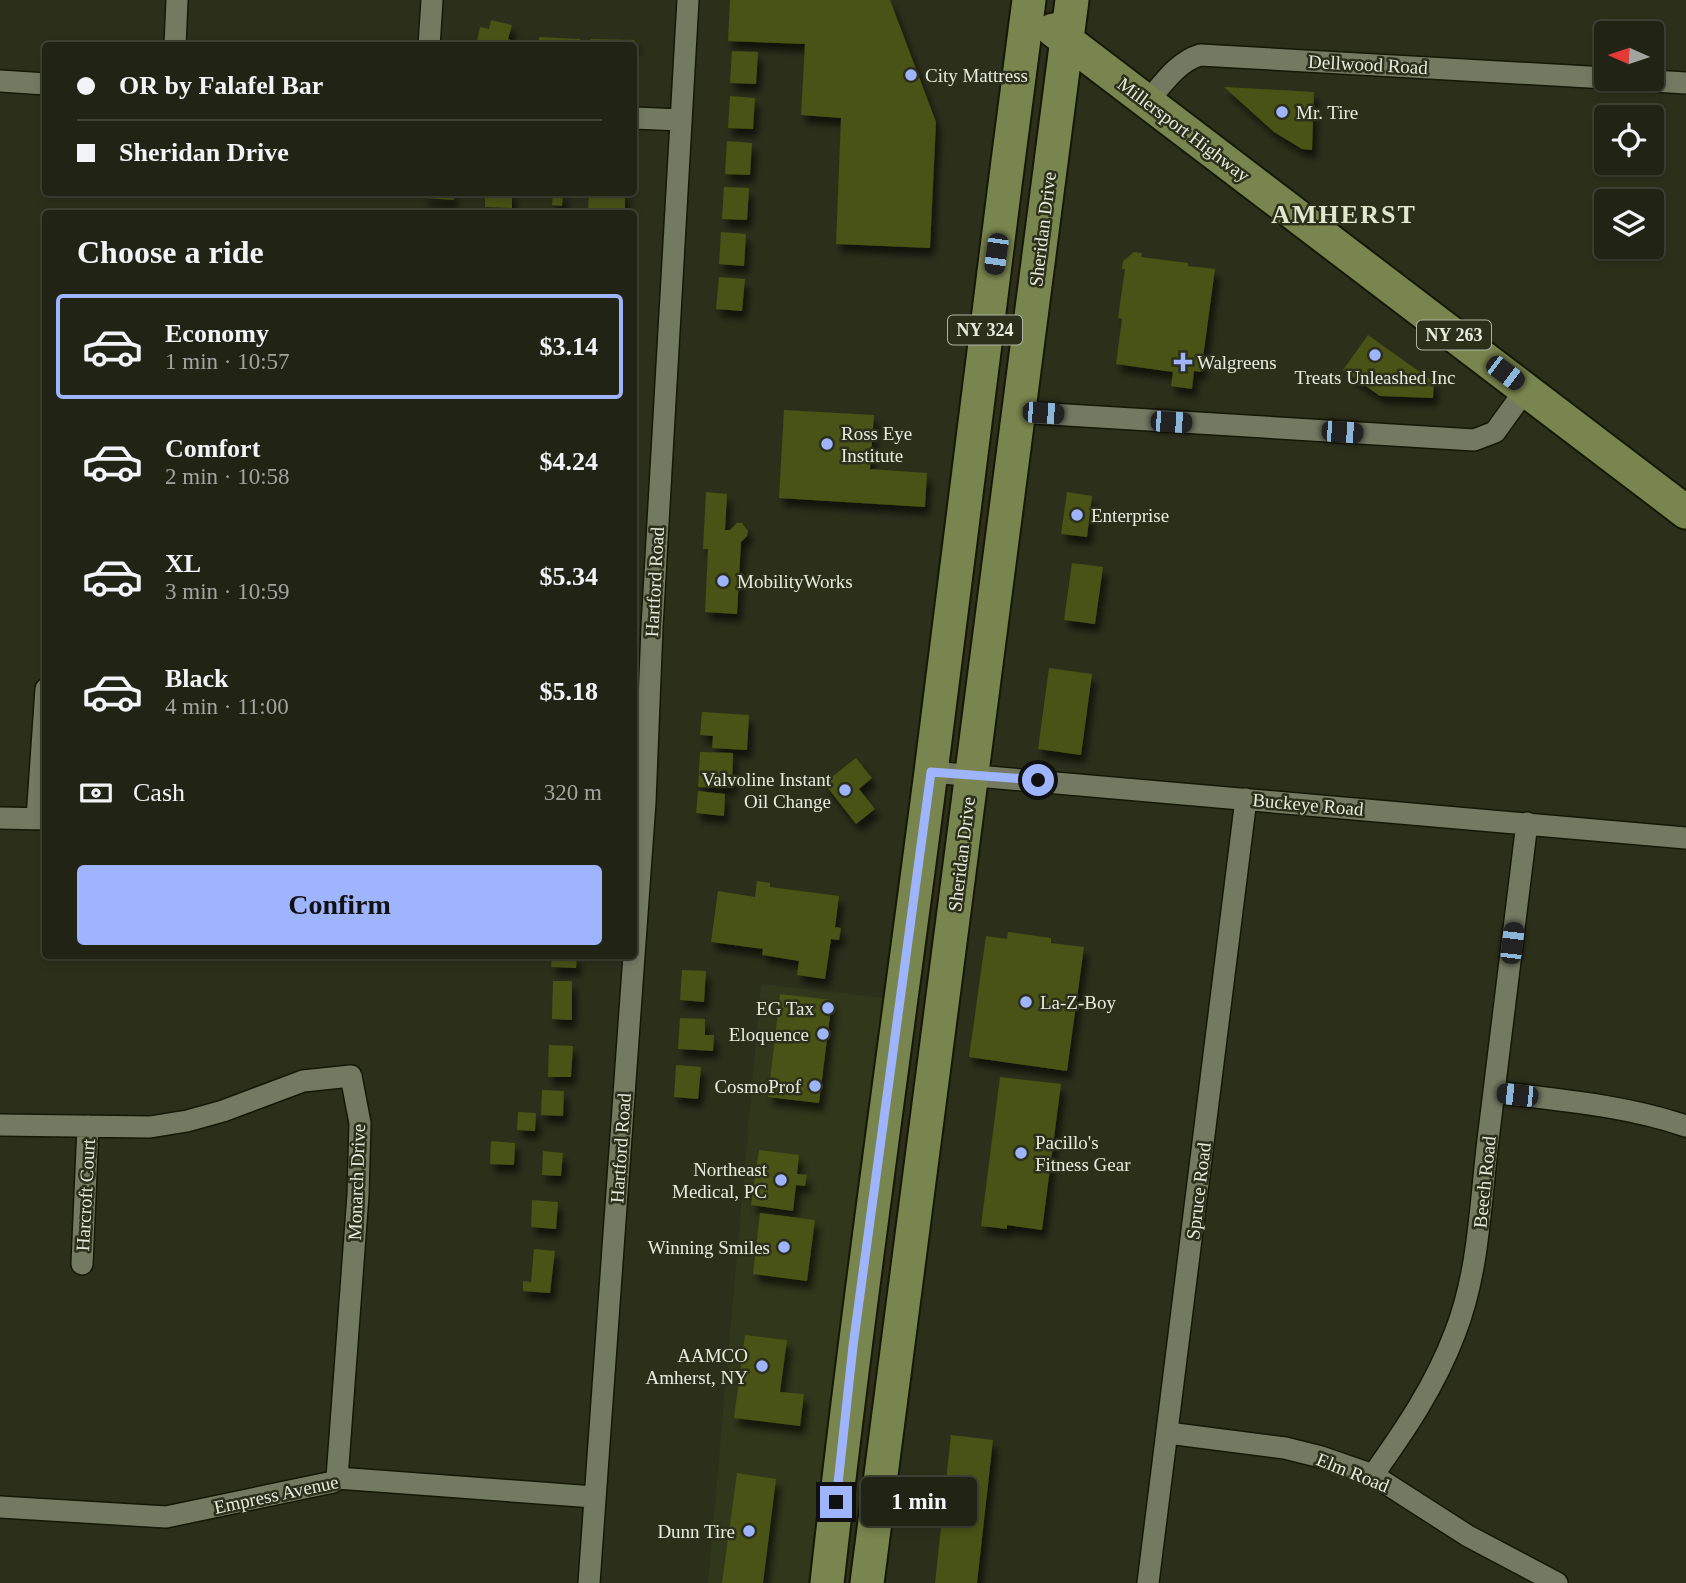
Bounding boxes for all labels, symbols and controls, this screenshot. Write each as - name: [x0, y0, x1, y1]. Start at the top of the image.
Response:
- north arrow: [1594, 21, 1664, 91]
- map controls: [1594, 21, 1664, 259]
- street label: Dellwood Road: [1308, 51, 1429, 78]
- place label: City Mattress: [925, 65, 1028, 86]
- marker: City Mattress: [903, 67, 919, 83]
- text: OR by Falafel Bar: [119, 71, 323, 100]
- street label: Millersport Highway: [1114, 73, 1254, 186]
- place label: Mr. Tire: [1296, 102, 1358, 123]
- marker: Mr. Tire: [1274, 104, 1290, 120]
- button: locate: [1594, 105, 1664, 175]
- text: Sheridan Drive: [119, 138, 289, 167]
- street label: Sheridan Drive: [1025, 170, 1060, 288]
- button: layers: [1594, 189, 1664, 259]
- district label: AMHERST: [1271, 200, 1417, 229]
- car: [983, 232, 1010, 276]
- text: Choose a ride: [77, 234, 264, 270]
- icon: car: [81, 315, 144, 378]
- road number: NY 324: [948, 316, 1022, 344]
- text: Economy: [165, 319, 269, 348]
- road number: NY 263: [1417, 320, 1491, 349]
- text: $3.14: [540, 332, 598, 361]
- marker: Treats Unleashed Inc: [1367, 347, 1383, 363]
- text: 1 min · 10:57: [165, 349, 290, 374]
- place label: Walgreens: [1197, 352, 1277, 373]
- car: [1482, 352, 1529, 394]
- marker: Walgreens: [1175, 354, 1191, 370]
- place label: Treats Unleashed Inc: [1295, 367, 1455, 388]
- car: [1022, 401, 1065, 425]
- car: [1150, 410, 1193, 434]
- car: [1321, 420, 1364, 444]
- place label: Ross Eye Institute: [841, 423, 912, 466]
- icon: car: [81, 430, 144, 493]
- text: Comfort: [165, 434, 260, 463]
- marker: Ross Eye Institute: [819, 436, 835, 452]
- text: $4.24: [540, 447, 598, 476]
- text: 2 min · 10:58: [165, 464, 290, 489]
- place label: Enterprise: [1091, 505, 1169, 526]
- marker: Enterprise: [1069, 507, 1085, 523]
- street label: Hartford Road: [641, 526, 668, 638]
- icon: car: [81, 545, 144, 608]
- text: XL: [165, 549, 201, 578]
- text: $5.34: [540, 562, 598, 591]
- place label: MobilityWorks: [737, 571, 853, 592]
- marker: MobilityWorks: [715, 573, 731, 589]
- text: 3 min · 10:59: [165, 579, 290, 604]
- icon: car: [81, 660, 144, 723]
- text: Black: [165, 664, 229, 693]
- text: $5.18: [540, 677, 598, 706]
- text: 4 min · 11:00: [165, 694, 289, 719]
- route start: [1022, 764, 1054, 796]
- place label: Valvoline Instant Oil Change: [702, 769, 832, 812]
- icon: cash: [77, 774, 115, 812]
- text: Cash: [133, 778, 185, 807]
- text: 320 m: [544, 780, 602, 805]
- marker: Valvoline Instant Oil Change: [837, 782, 853, 798]
- street label: Buckeye Road: [1252, 789, 1365, 820]
- street label: Sheridan Drive: [944, 795, 979, 913]
- button: Confirm: [77, 865, 602, 945]
- car: [1500, 921, 1525, 965]
- place label: La-Z-Boy: [1040, 992, 1116, 1013]
- marker: La-Z-Boy: [1018, 994, 1034, 1010]
- place label: EG Tax: [756, 998, 814, 1019]
- marker: EG Tax: [820, 1000, 836, 1016]
- place label: Eloquence: [729, 1024, 809, 1045]
- marker: Eloquence: [815, 1026, 831, 1042]
- place label: CosmoProf: [714, 1076, 802, 1097]
- marker: CosmoProf: [807, 1078, 823, 1094]
- car: [1496, 1082, 1539, 1108]
- street label: Hartford Road: [606, 1092, 635, 1204]
- street label: Monarch Drive: [344, 1123, 369, 1241]
- place label: Pacillo's Fitness Gear: [1035, 1132, 1131, 1175]
- street label: Beech Road: [1469, 1135, 1500, 1229]
- street label: Harcroft Court: [72, 1138, 99, 1252]
- street label: Spruce Road: [1182, 1141, 1215, 1241]
- marker: Pacillo's Fitness Gear: [1013, 1145, 1029, 1161]
- place label: Northeast Medical, PC: [672, 1159, 768, 1202]
- marker: Northeast Medical, PC: [773, 1172, 789, 1188]
- place label: Winning Smiles: [648, 1237, 770, 1258]
- marker: Winning Smiles: [776, 1239, 792, 1255]
- place label: AAMCO Amherst, NY: [646, 1345, 748, 1388]
- marker: AAMCO Amherst, NY: [754, 1358, 770, 1374]
- street label: Elm Road: [1313, 1448, 1393, 1497]
- street label: Empress Avenue: [212, 1471, 340, 1518]
- callout: 1 min: [860, 1478, 976, 1526]
- route end: [820, 1486, 852, 1518]
- text: 1 min: [891, 1489, 947, 1514]
- place label: Dunn Tire: [657, 1521, 735, 1542]
- marker: Dunn Tire: [741, 1523, 757, 1539]

